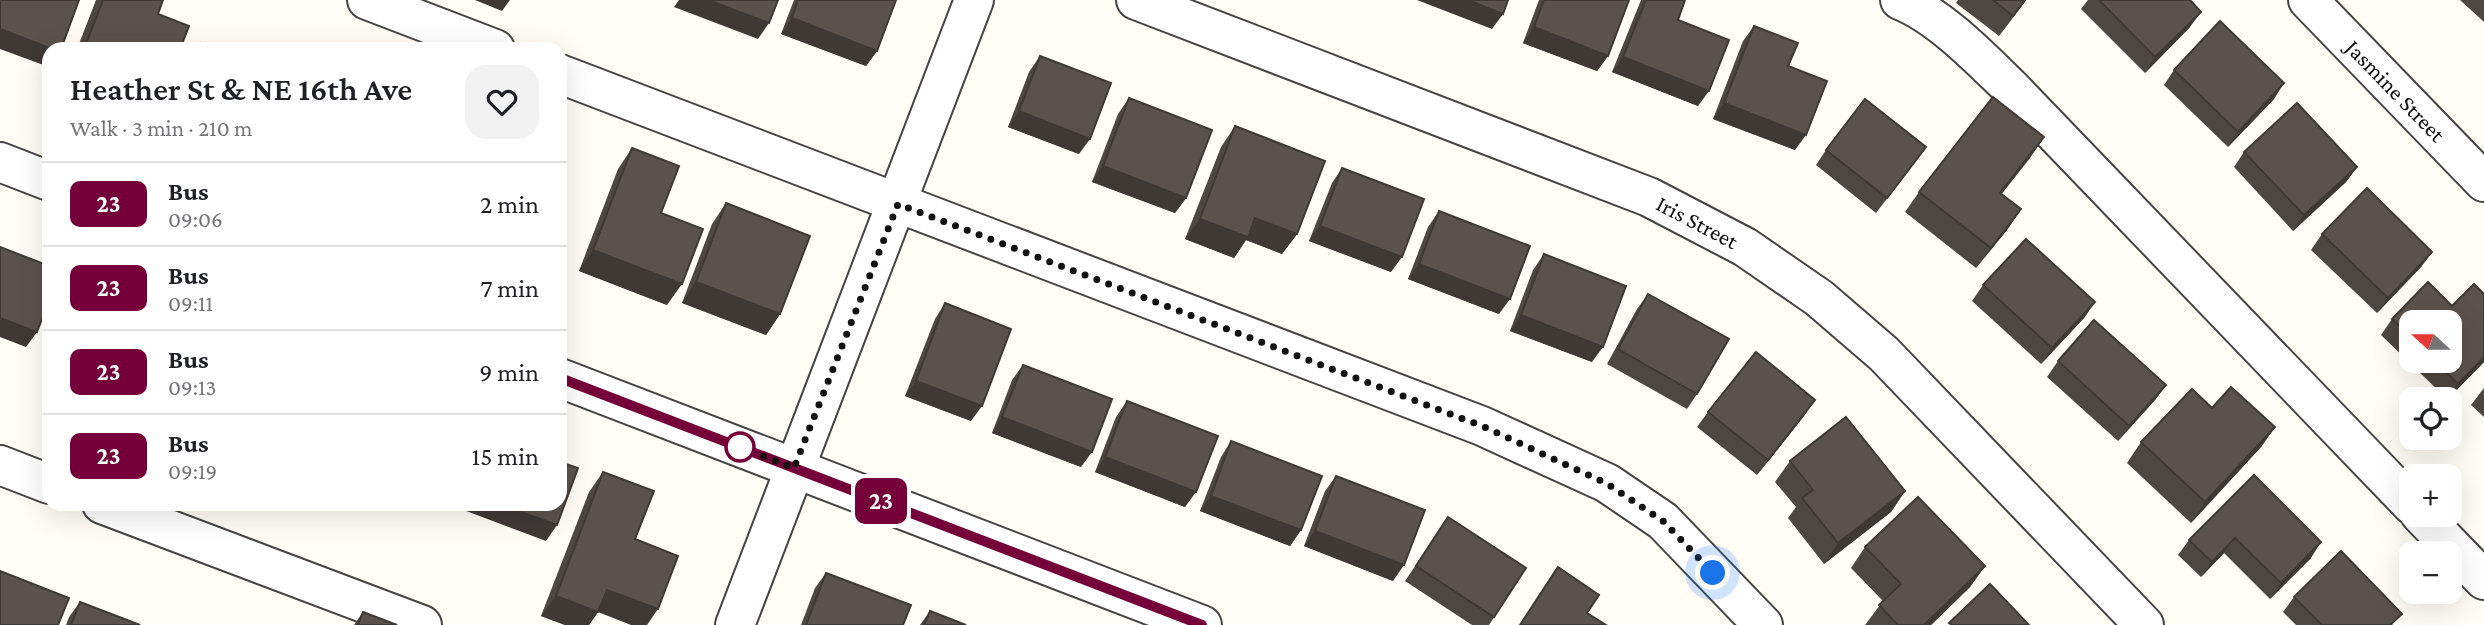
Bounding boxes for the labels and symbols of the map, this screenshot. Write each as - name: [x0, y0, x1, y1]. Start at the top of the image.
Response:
- street label: Jasmine Street: [2339, 33, 2451, 147]
- street label: Iris Street: [1652, 190, 1743, 254]
- north arrow: [2399, 310, 2462, 373]
- unlabelled marker: [725, 432, 755, 462]
- line badge: 23: [850, 478, 912, 524]
- your location: [1695, 555, 1730, 590]

